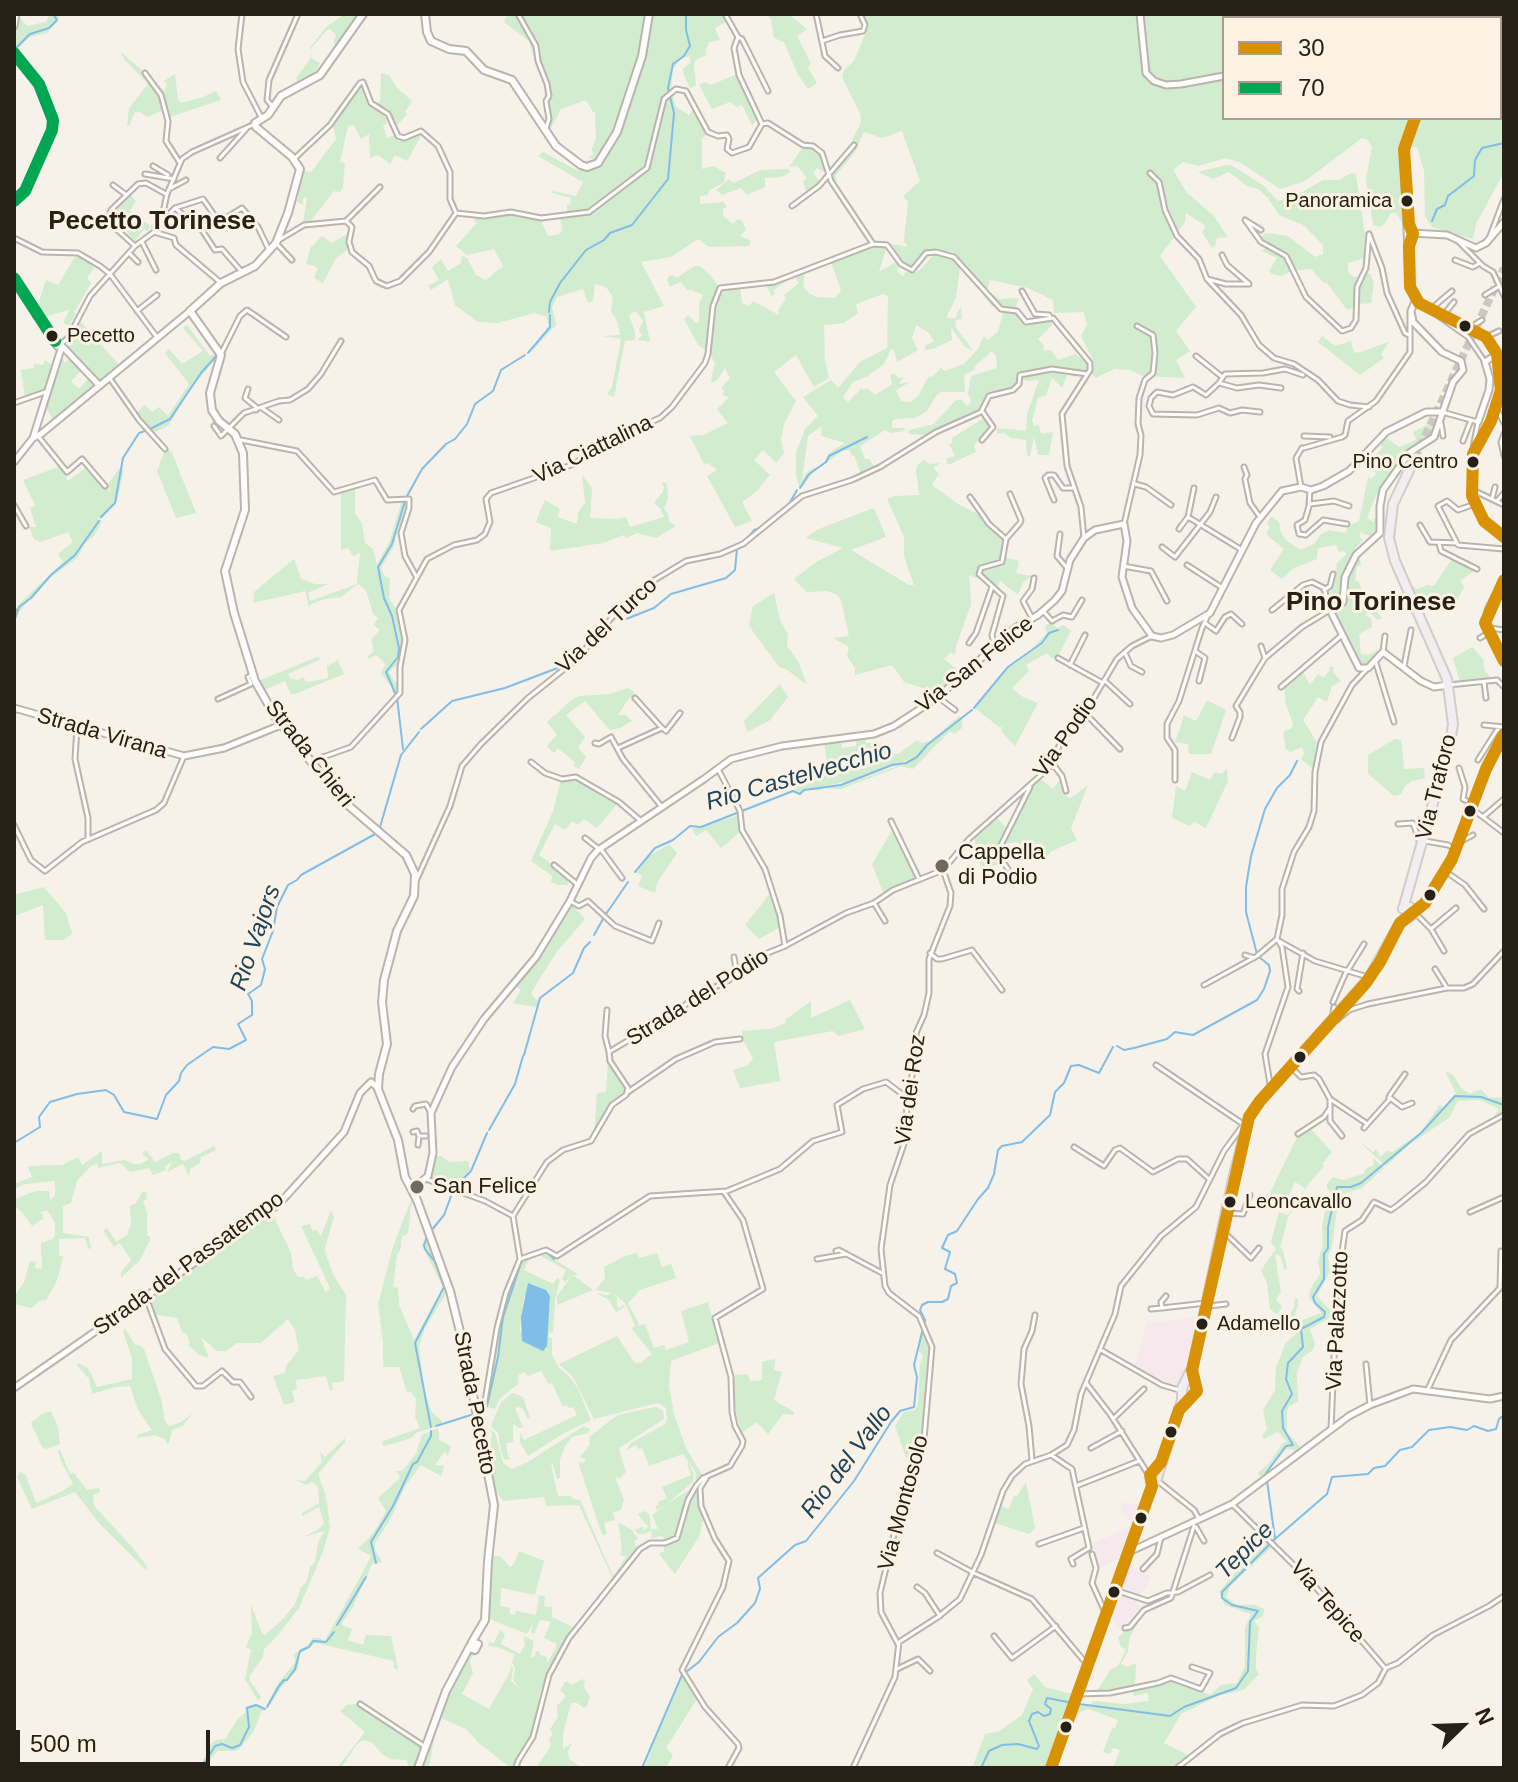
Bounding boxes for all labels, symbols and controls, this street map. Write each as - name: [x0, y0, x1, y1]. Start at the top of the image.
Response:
- legend: [1222, 16, 1502, 120]
- text: 30: [1298, 34, 1325, 61]
- text: 70: [1298, 74, 1325, 101]
- place label: Panoramica: [1285, 189, 1392, 213]
- marker: Panoramica: [1399, 193, 1415, 209]
- district label: Pecetto Torinese: [48, 206, 256, 238]
- unlabelled marker: [1457, 318, 1473, 334]
- place label: Pecetto: [67, 324, 135, 348]
- marker: Pecetto: [44, 328, 60, 344]
- street label: Via Ciattalina: [529, 410, 657, 490]
- place label: Pino Centro: [1352, 450, 1458, 474]
- marker: Pino Centro: [1465, 454, 1481, 470]
- street label: Via del Turco: [551, 573, 663, 679]
- district label: Pino Torinese: [1286, 587, 1456, 619]
- street label: Via San Felice: [911, 611, 1039, 719]
- street label: Via Podio: [1028, 691, 1104, 783]
- street label: Strada Chieri: [259, 695, 359, 813]
- street label: Strada Virana: [34, 703, 170, 765]
- street label: Via Traforo: [1411, 732, 1463, 842]
- water label: Rio Castelvecchio: [703, 737, 895, 817]
- unlabelled marker: [1462, 803, 1478, 819]
- place label: Cappella di Podio: [958, 840, 1045, 892]
- marker: Cappella di Podio: [933, 857, 951, 875]
- water label: Rio Vajors: [225, 881, 287, 995]
- unlabelled marker: [1422, 887, 1438, 903]
- street label: Strada del Podio: [622, 944, 774, 1052]
- street label: Via dei Roz: [890, 1033, 932, 1147]
- unlabelled marker: [1292, 1049, 1308, 1065]
- place label: San Felice: [433, 1174, 537, 1200]
- marker: San Felice: [408, 1178, 426, 1196]
- street label: Strada del Passatempo: [89, 1186, 289, 1342]
- place label: Leoncavallo: [1245, 1190, 1352, 1214]
- marker: Leoncavallo: [1222, 1194, 1238, 1210]
- street label: Via Palazzotto: [1321, 1250, 1355, 1392]
- place label: Adamello: [1217, 1312, 1300, 1336]
- marker: Adamello: [1194, 1316, 1210, 1332]
- street label: Strada Pecetto: [447, 1329, 501, 1477]
- water label: Rio del Vallo: [795, 1400, 899, 1524]
- unlabelled marker: [1163, 1424, 1179, 1440]
- street label: Via Montosolo: [873, 1432, 935, 1574]
- unlabelled marker: [1133, 1510, 1149, 1526]
- water label: Tepice: [1210, 1516, 1280, 1586]
- street label: Via Tepice: [1284, 1555, 1370, 1649]
- unlabelled marker: [1106, 1584, 1122, 1600]
- north arrow: [1422, 1686, 1502, 1766]
- text: N: [1470, 1704, 1499, 1729]
- scale bar: [20, 1714, 214, 1764]
- unlabelled marker: [1058, 1719, 1074, 1735]
- text: 500 m: [30, 1730, 97, 1757]

